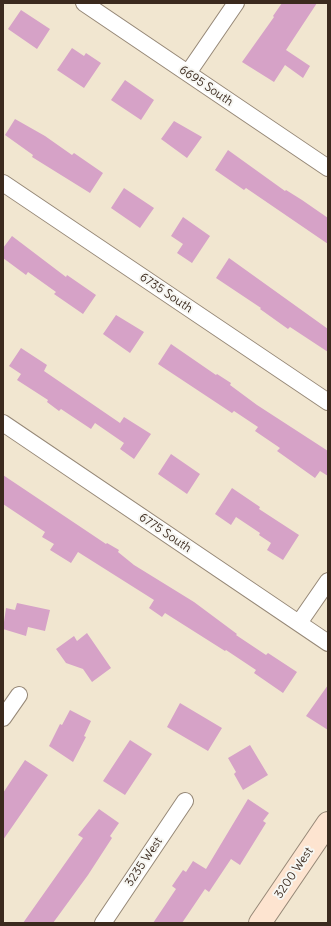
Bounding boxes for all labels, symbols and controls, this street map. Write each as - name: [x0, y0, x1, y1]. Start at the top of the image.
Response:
- street label: 6695 South: [176, 63, 236, 109]
- street label: 6735 South: [137, 270, 195, 316]
- street label: 6775 South: [136, 510, 194, 556]
- street label: 3235 West: [122, 835, 166, 889]
- street label: 3200 West: [272, 845, 316, 901]

